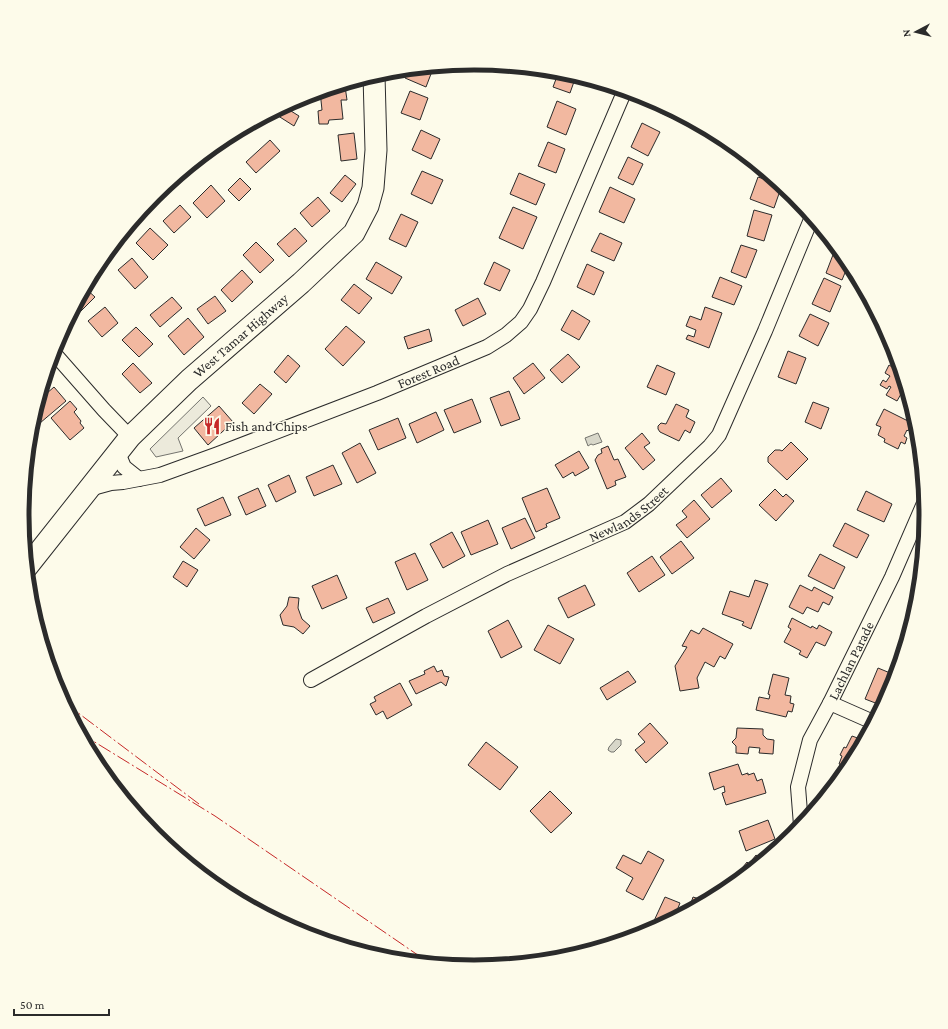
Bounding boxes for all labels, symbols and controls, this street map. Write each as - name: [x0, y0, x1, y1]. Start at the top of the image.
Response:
- north arrow: [896, 12, 936, 52]
- text: N: [900, 28, 912, 38]
- street label: West Tamar Highway: [190, 290, 292, 381]
- street label: Forest Road: [395, 351, 462, 392]
- restaurant icon: Fish and Chips: [202, 416, 222, 436]
- place label: Fish and Chips: [225, 418, 307, 434]
- street label: Newlands Street: [586, 482, 671, 545]
- street label: Lachlan Parade: [825, 619, 877, 702]
- scale bar: [14, 991, 109, 1017]
- text: 50 m: [20, 998, 45, 1012]

